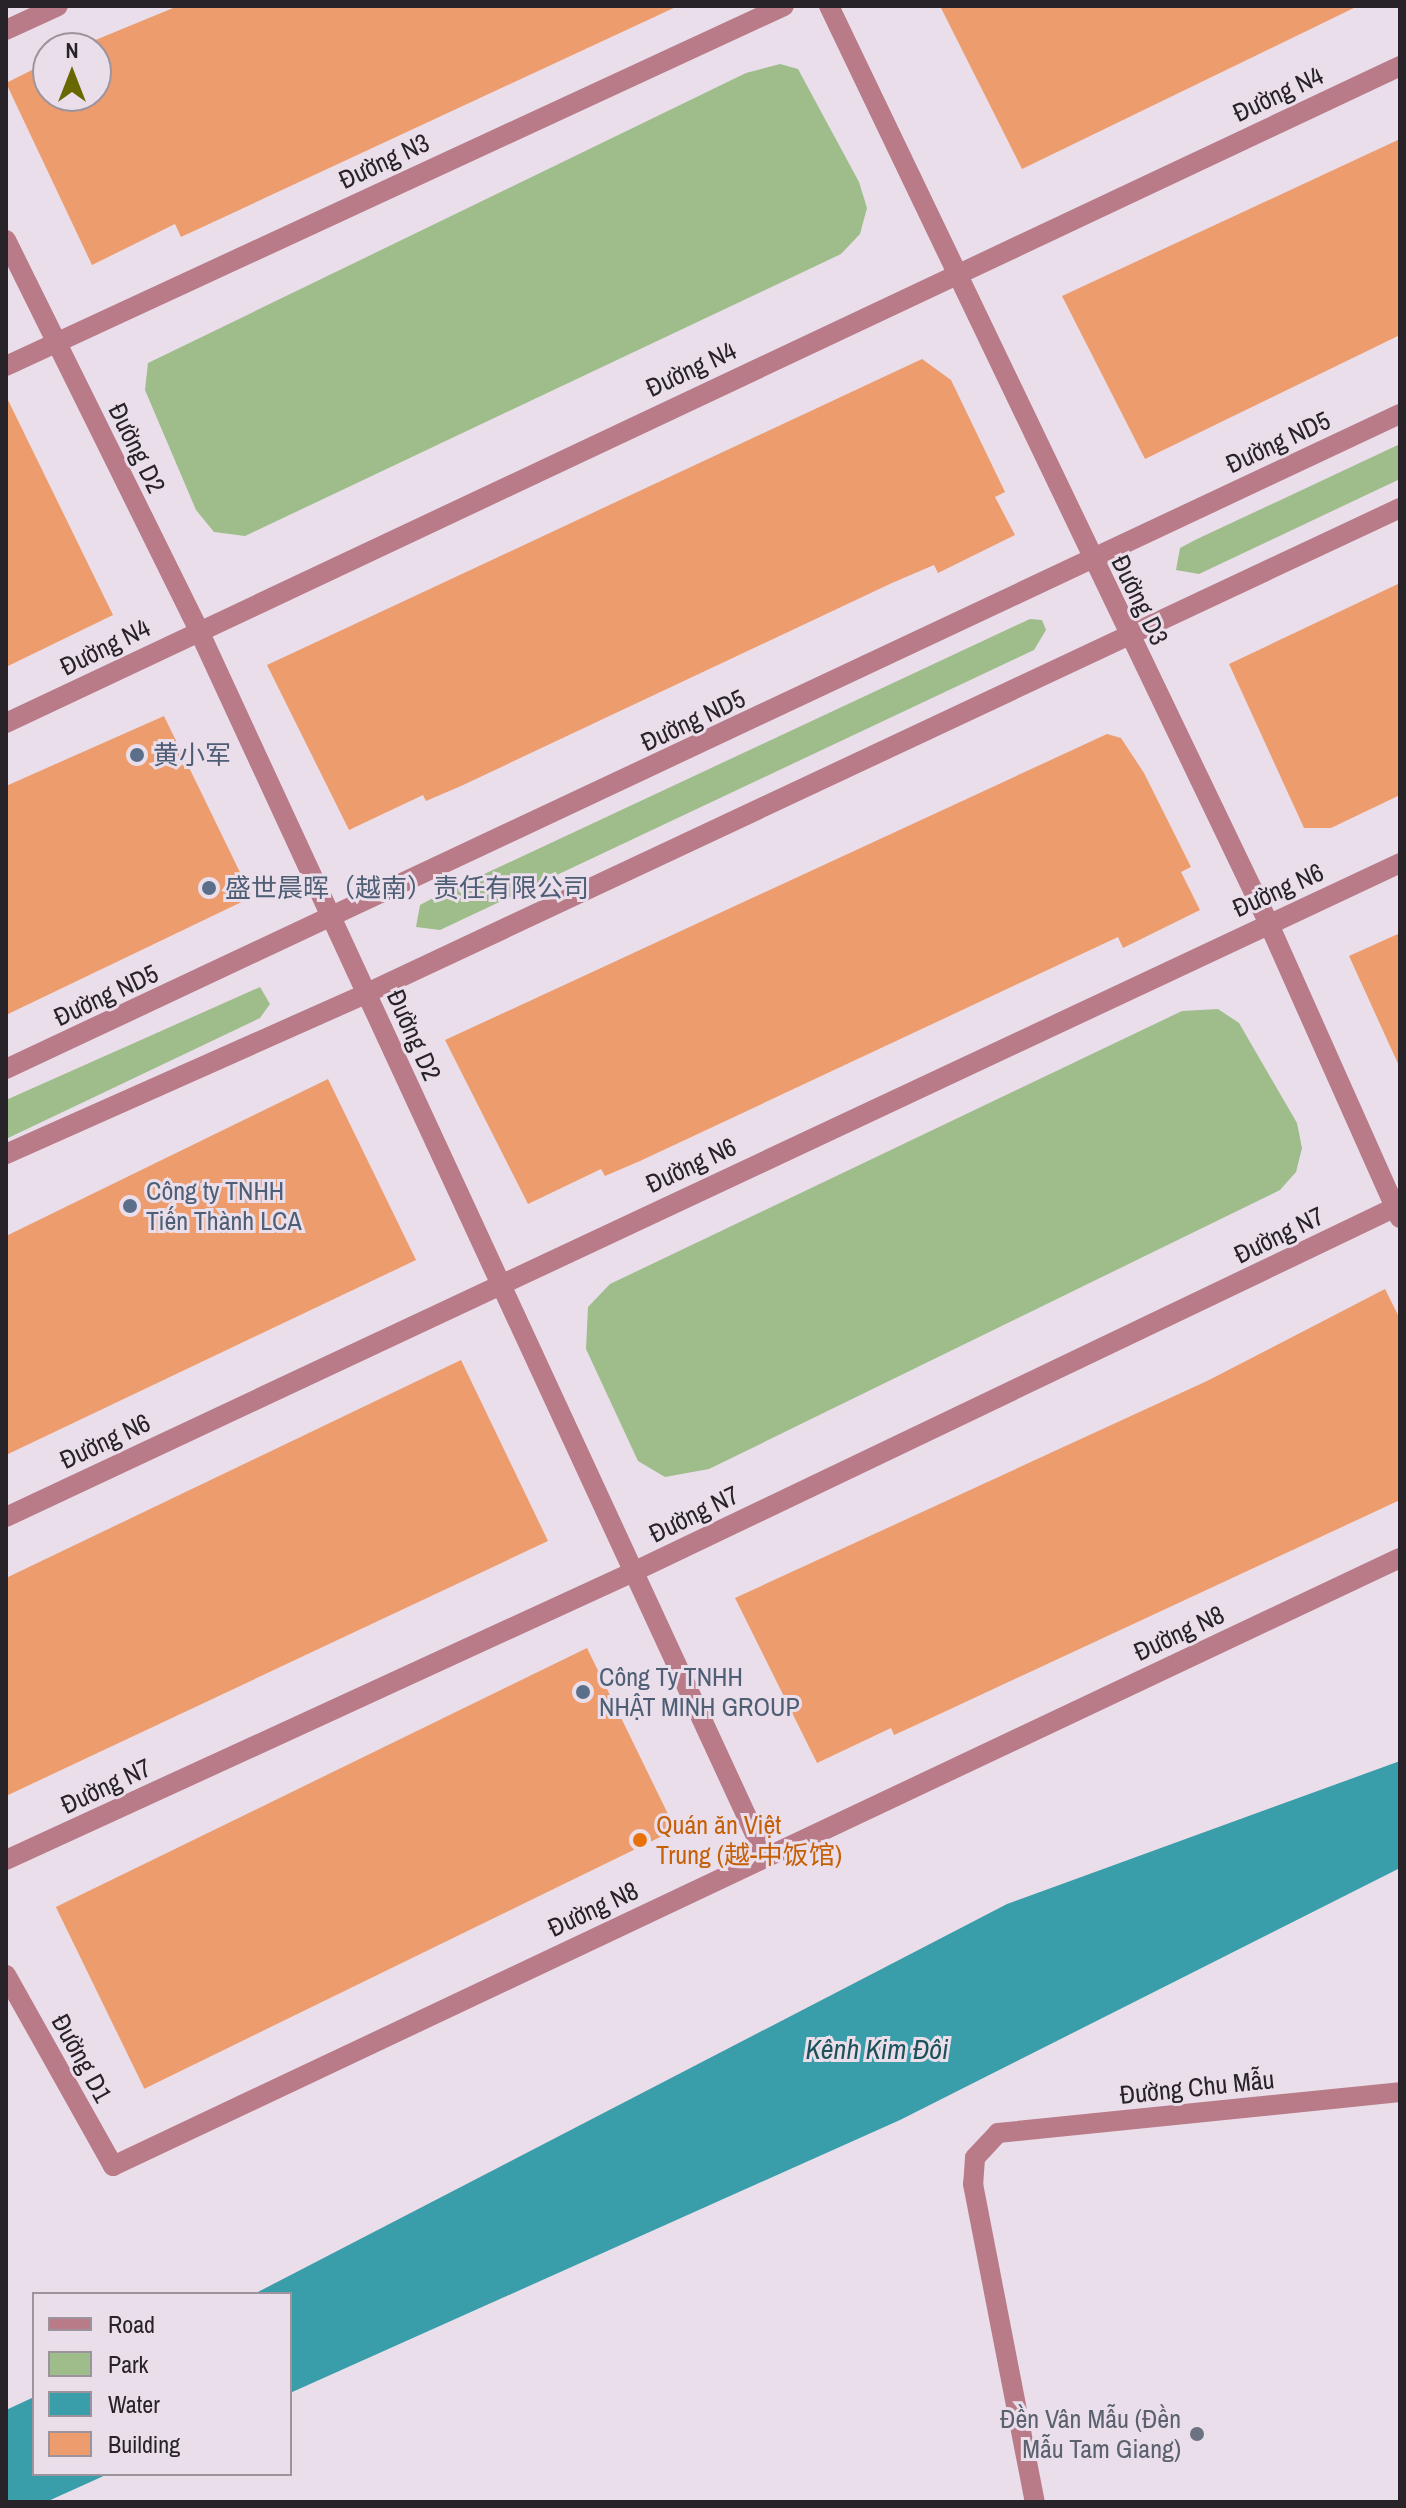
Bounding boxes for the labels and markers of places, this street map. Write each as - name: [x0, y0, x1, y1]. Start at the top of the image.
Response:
- place label: 黄小军: [153, 739, 231, 771]
- marker: 黄小军: [128, 746, 146, 764]
- place label: 盛世晨晖（越南）责任有限公司: [225, 872, 589, 904]
- marker: 盛世晨晖（越南）责任有限公司: [200, 879, 218, 897]
- place label: Công ty TNHH Tiến Thành LCA: [146, 1175, 302, 1236]
- marker: Công ty TNHH Tiến Thành LCA: [121, 1197, 139, 1215]
- place label: Công Ty TNHH NHẬT MINH GROUP: [599, 1661, 800, 1722]
- marker: Công Ty TNHH NHẬT MINH GROUP: [574, 1683, 592, 1701]
- place label: Quán ăn Việt Trung (越-中饭馆): [656, 1809, 842, 1870]
- marker: Quán ăn Việt Trung (越-中饭馆): [631, 1831, 649, 1849]
- place label: Đền Vân Mẫu (Đền Mẫu Tam Giang): [1000, 2403, 1181, 2464]
- marker: Đền Vân Mẫu (Đền Mẫu Tam Giang): [1188, 2425, 1206, 2443]

